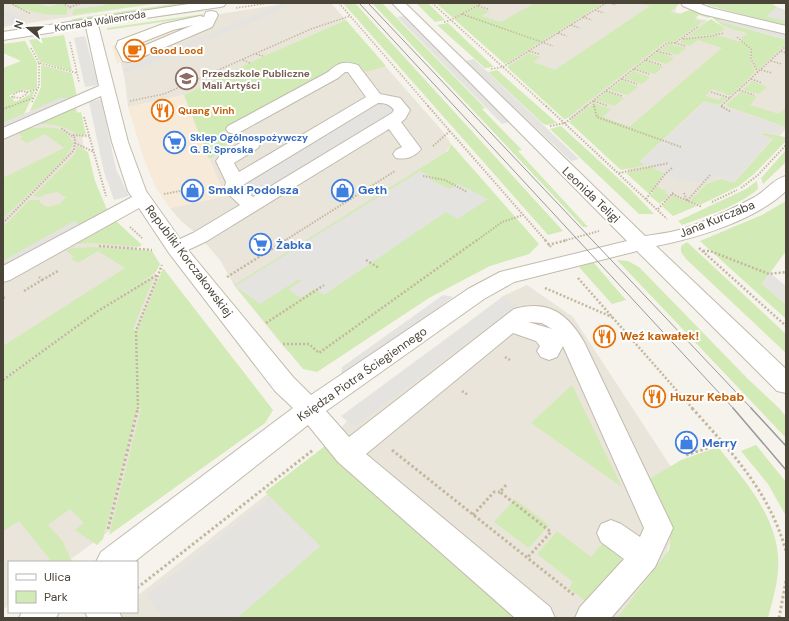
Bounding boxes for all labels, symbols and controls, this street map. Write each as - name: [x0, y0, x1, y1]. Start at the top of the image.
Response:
- street label: Konrada Wallenroda: [53, 7, 147, 35]
- north arrow: [8, 8, 48, 48]
- text: N: [11, 19, 26, 31]
- cafe icon: Good Lood: [121, 37, 147, 63]
- place label: Good Lood: [150, 44, 203, 57]
- school or university icon: Przedszkole Publiczne Mali Artyści: [174, 66, 200, 92]
- place label: Przedszkole Publiczne Mali Artyści: [202, 67, 310, 92]
- restaurant icon: Quang Vinh: [150, 97, 176, 123]
- place label: Quang Vinh: [178, 104, 235, 117]
- supermarket icon: Sklep Ogólnospożywczy G. B. Sproska: [162, 130, 188, 156]
- place label: Sklep Ogólnospożywczy G. B. Sproska: [190, 131, 308, 156]
- street label: Leonida Teligi: [559, 163, 623, 227]
- shop icon: Smaki Podolsza: [179, 177, 205, 203]
- shop icon: Geth: [329, 177, 355, 203]
- place label: Smaki Podolsza: [208, 182, 299, 198]
- place label: Geth: [358, 182, 387, 198]
- street label: Jana Kurczaba: [677, 197, 757, 241]
- street label: Republiki Korczakowskiej: [142, 202, 236, 320]
- supermarket icon: Żabka: [247, 232, 273, 258]
- place label: Żabka: [276, 237, 312, 253]
- street label: Księdza Piotra Ściegiennego: [294, 323, 430, 425]
- restaurant icon: Weź kawałek!: [591, 323, 617, 349]
- place label: Weź kawałek!: [620, 328, 699, 344]
- restaurant icon: Huzur Kebab: [641, 384, 667, 410]
- place label: Huzur Kebab: [670, 389, 744, 405]
- shop icon: Merry: [673, 430, 699, 456]
- place label: Merry: [702, 435, 738, 451]
- legend: [8, 561, 138, 613]
- text: Ulica: [44, 569, 71, 585]
- text: Park: [44, 589, 68, 605]

